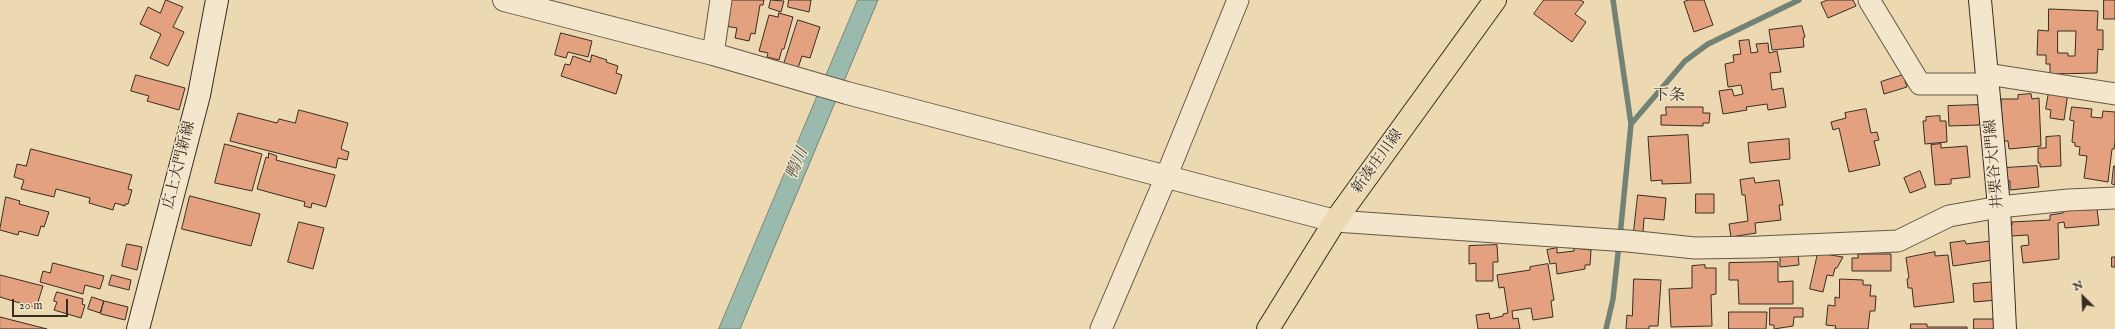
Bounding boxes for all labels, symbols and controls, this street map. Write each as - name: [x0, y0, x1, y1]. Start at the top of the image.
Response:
- district label: 下条: [1653, 87, 1685, 107]
- street label: 井栗谷大門線: [1982, 118, 2008, 210]
- street label: 広上大門新線: [160, 119, 200, 211]
- street label: 新湊庄川線: [1349, 126, 1407, 198]
- water label: 鴨川: [783, 146, 813, 182]
- north arrow: [2063, 277, 2103, 317]
- text: N: [2071, 278, 2085, 294]
- scale bar: [14, 291, 70, 317]
- text: 20 m: [19, 298, 42, 313]

